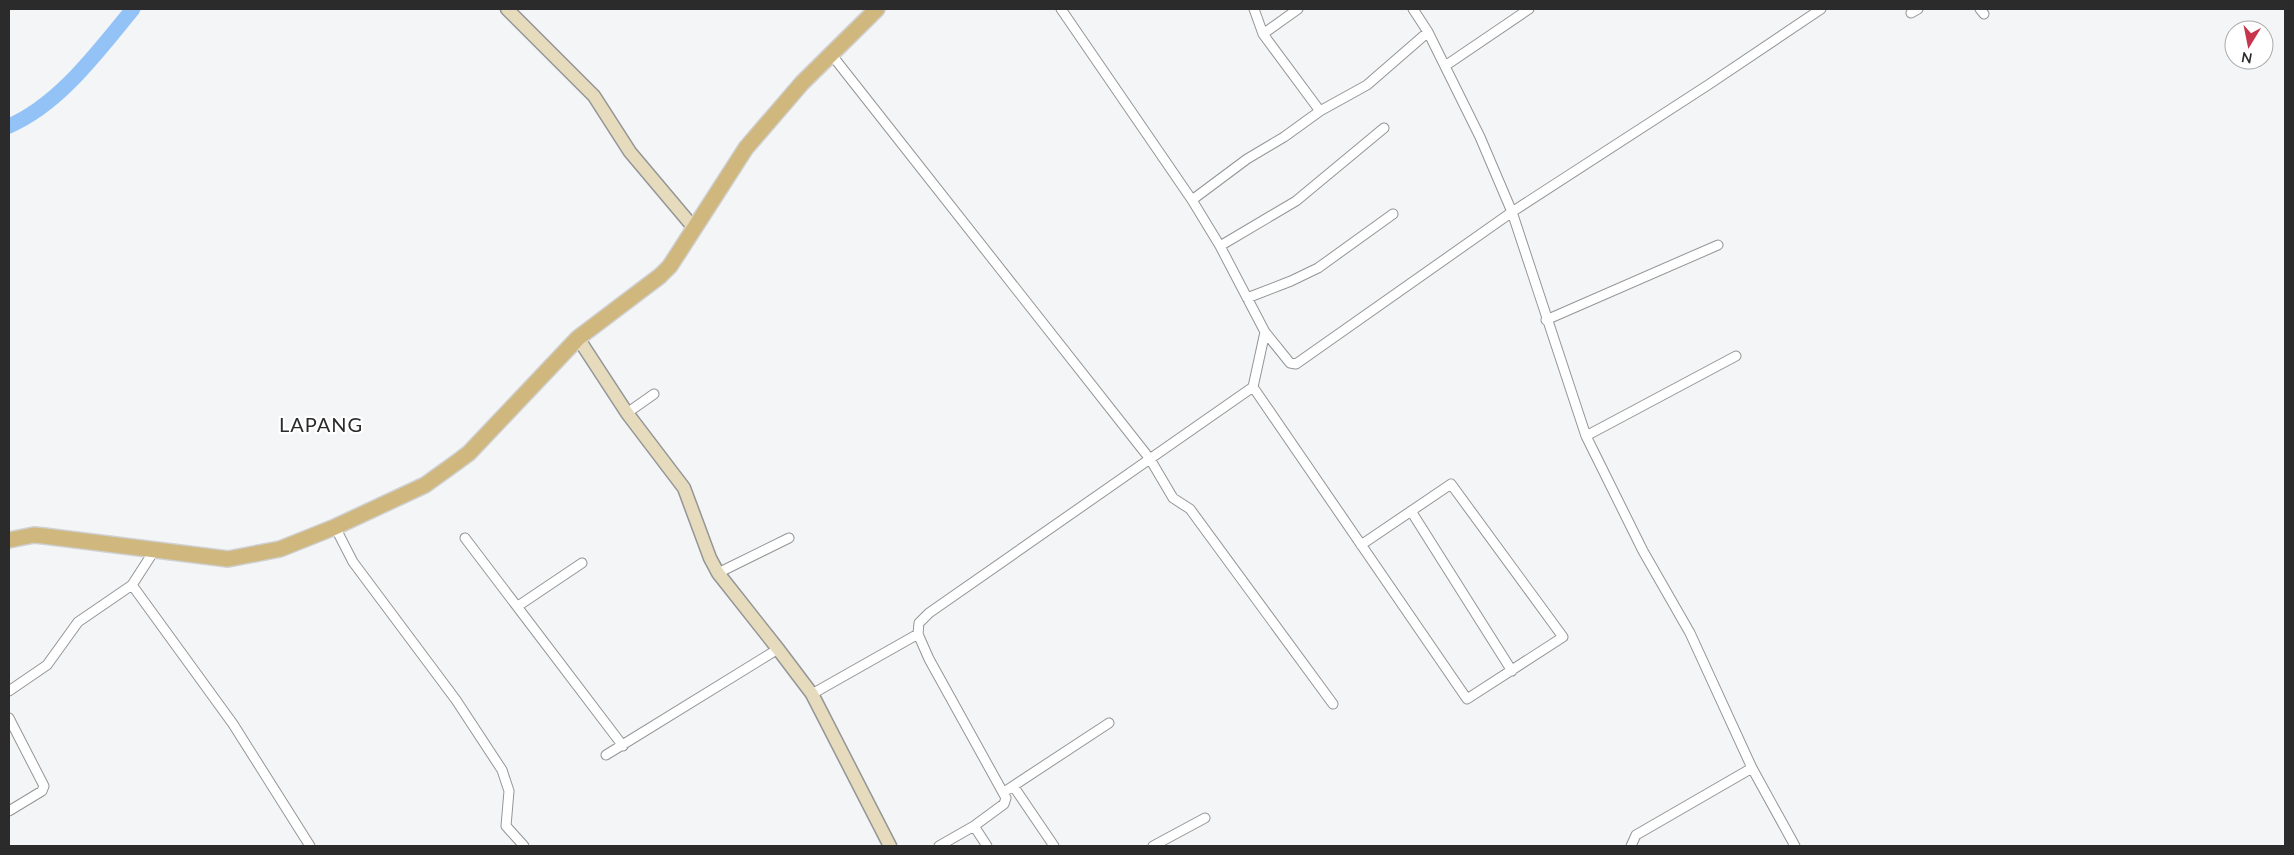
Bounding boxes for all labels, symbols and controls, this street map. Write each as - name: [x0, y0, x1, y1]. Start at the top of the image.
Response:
- north arrow: [2224, 20, 2274, 70]
- text: N: [2240, 49, 2253, 68]
- district label: LAPANG: [279, 412, 363, 436]

